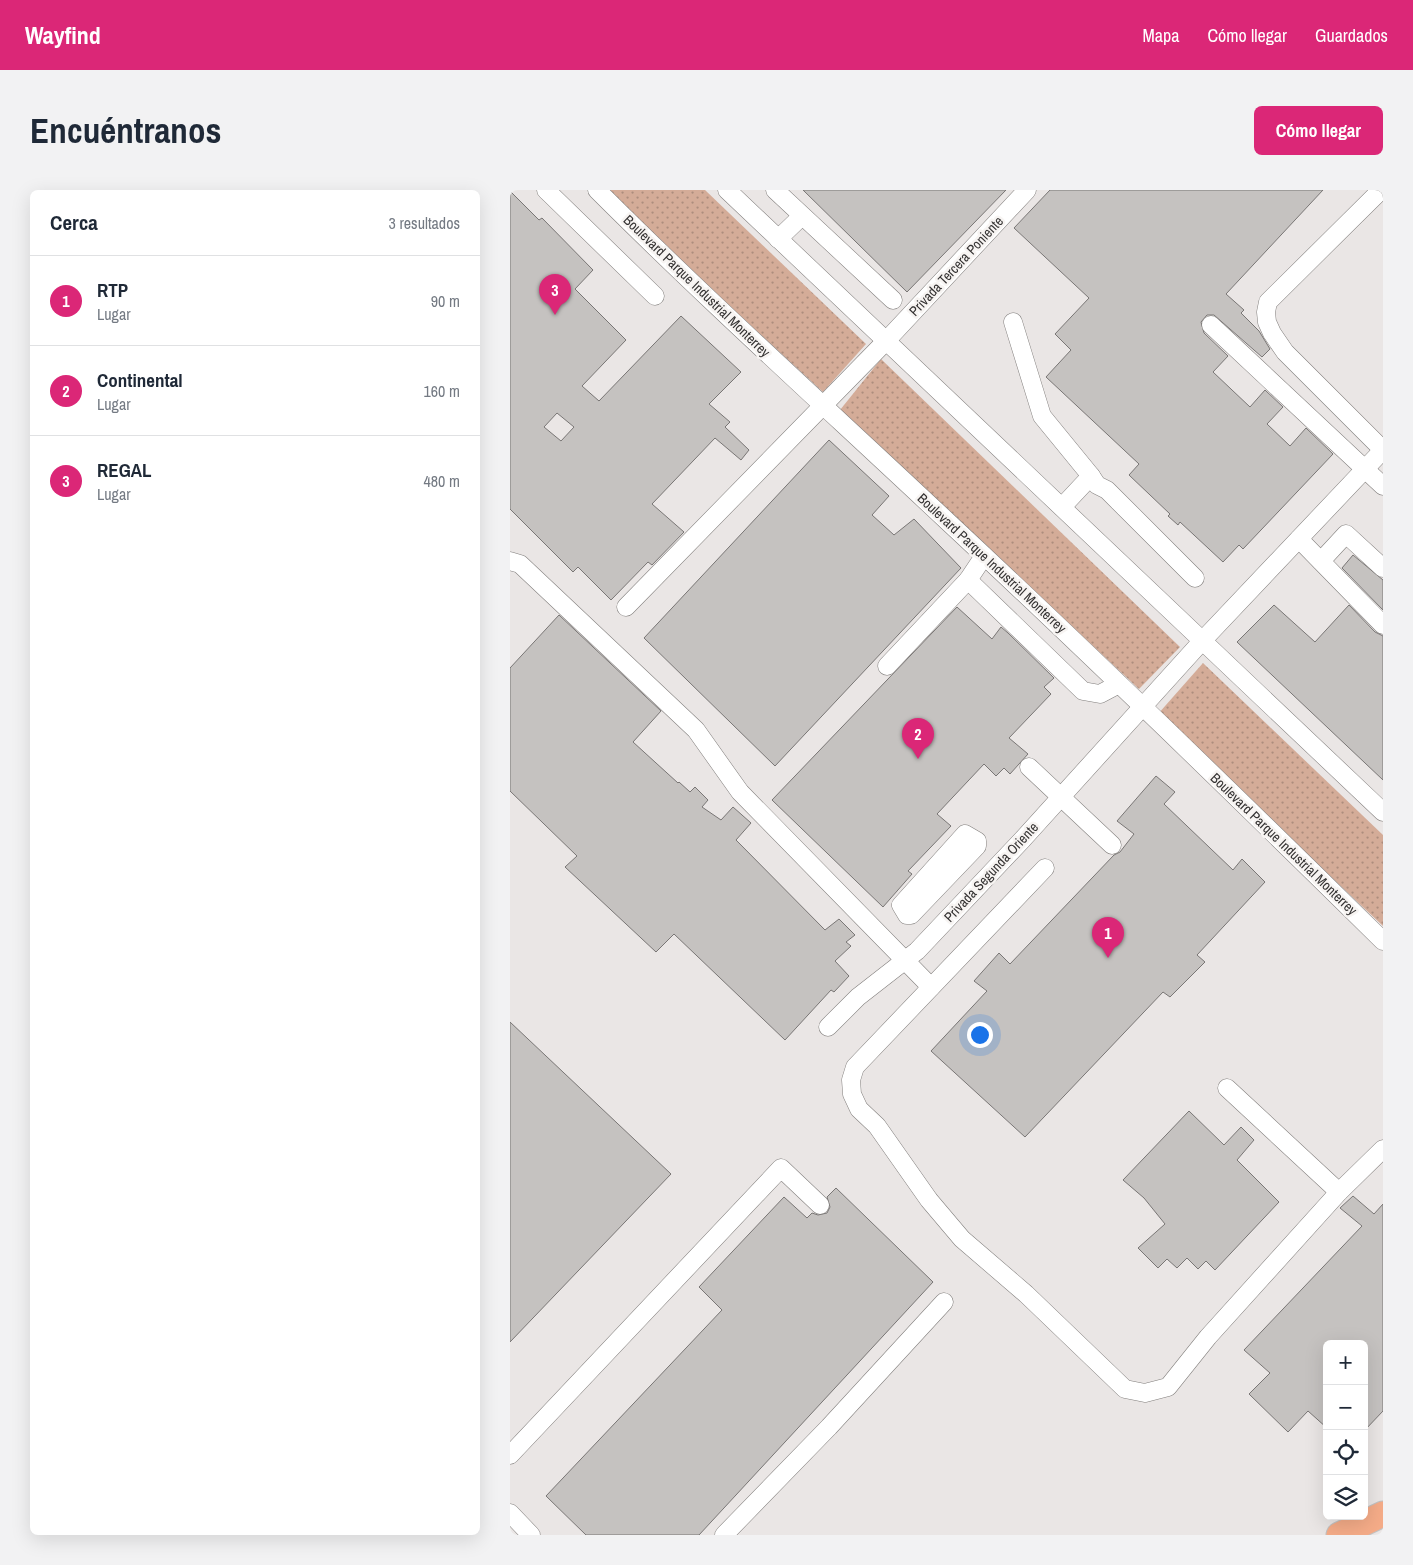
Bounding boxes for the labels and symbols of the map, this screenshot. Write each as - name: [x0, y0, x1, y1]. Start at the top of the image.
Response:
- street label: Boulevard Parque Industrial Monterrey: [620, 211, 774, 361]
- street label: Privada Tercera Poniente: [905, 212, 1007, 320]
- pin: 3: [539, 274, 571, 315]
- street label: Boulevard Parque Industrial Monterrey: [914, 489, 1070, 637]
- pin: 2: [902, 718, 934, 759]
- street label: Boulevard Parque Industrial Monterrey: [1207, 769, 1361, 919]
- street label: Privada Segunda Oriente: [940, 818, 1042, 926]
- pin: 1: [1092, 917, 1124, 958]
- your location: [967, 1022, 993, 1048]

